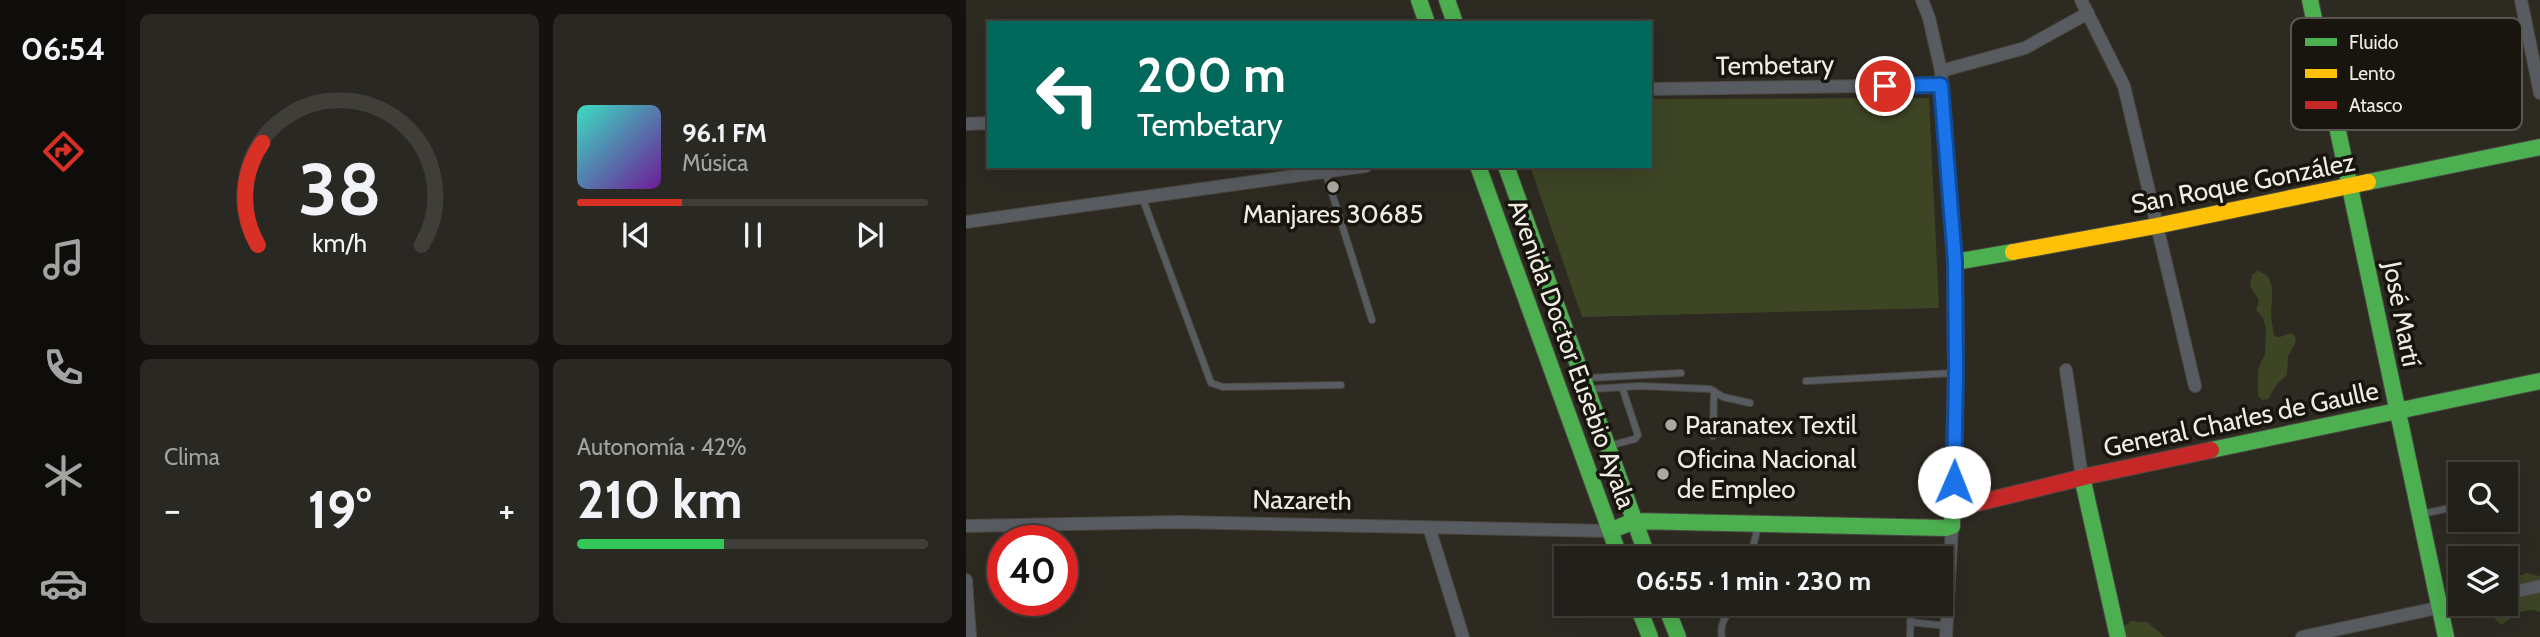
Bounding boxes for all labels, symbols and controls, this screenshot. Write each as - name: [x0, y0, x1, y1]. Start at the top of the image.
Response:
- legend: [2291, 18, 2522, 130]
- text: 06:54: [21, 29, 105, 68]
- text: Fluido: [2349, 31, 2398, 54]
- text: 200 m: [1137, 45, 1286, 104]
- street label: Tembetary: [1716, 48, 1834, 82]
- icon: left: [1022, 49, 1113, 140]
- pin: [1855, 56, 1915, 116]
- text: Lento: [2349, 62, 2395, 85]
- icon: arrive: [1866, 67, 1904, 105]
- text: Atasco: [2349, 94, 2403, 117]
- text: Tembetary: [1137, 105, 1283, 144]
- text: 96.1 FM: [682, 117, 767, 149]
- icon: directions: [39, 127, 88, 176]
- text: 38: [298, 146, 381, 234]
- street label: San Roque González: [2128, 146, 2358, 220]
- text: Música: [682, 149, 748, 177]
- marker: Manjares 30685: [1325, 179, 1341, 195]
- street label: Avenida Doctor Eusebio Ayala: [1501, 195, 1643, 513]
- place label: Manjares 30685: [1243, 198, 1423, 230]
- icon: previous: [617, 216, 655, 254]
- icon: pause: [734, 216, 772, 254]
- icon: next: [851, 216, 889, 254]
- text: km/h: [312, 228, 367, 258]
- icon: music: [39, 235, 88, 284]
- street label: José Martí: [2376, 258, 2428, 370]
- icon: phone: [39, 343, 88, 392]
- street label: General Charles de Gaulle: [2101, 374, 2381, 464]
- place label: Paranatex Textil: [1685, 409, 1857, 441]
- marker: Paranatex Textil: [1663, 417, 1679, 433]
- text: Autonomía · 42%: [577, 433, 747, 461]
- text: Clima: [164, 443, 220, 471]
- place label: Oficina Nacional de Empleo: [1677, 443, 1856, 505]
- position arrow: [1917, 445, 1991, 519]
- icon: climate: [39, 451, 88, 500]
- map controls: [2448, 462, 2518, 616]
- button: search: [2448, 462, 2518, 532]
- marker: Oficina Nacional de Empleo: [1655, 466, 1671, 482]
- text: 210 km: [577, 468, 743, 531]
- text: 19°: [308, 478, 371, 541]
- street label: Nazareth: [1252, 483, 1352, 517]
- text: −: [164, 486, 181, 533]
- text: +: [498, 486, 515, 533]
- speed limit sign: 40: [987, 525, 1078, 616]
- button: layers: [2448, 546, 2518, 616]
- icon: car: [39, 559, 88, 608]
- text: 06:55 · 1 min · 230 m: [1636, 565, 1871, 597]

